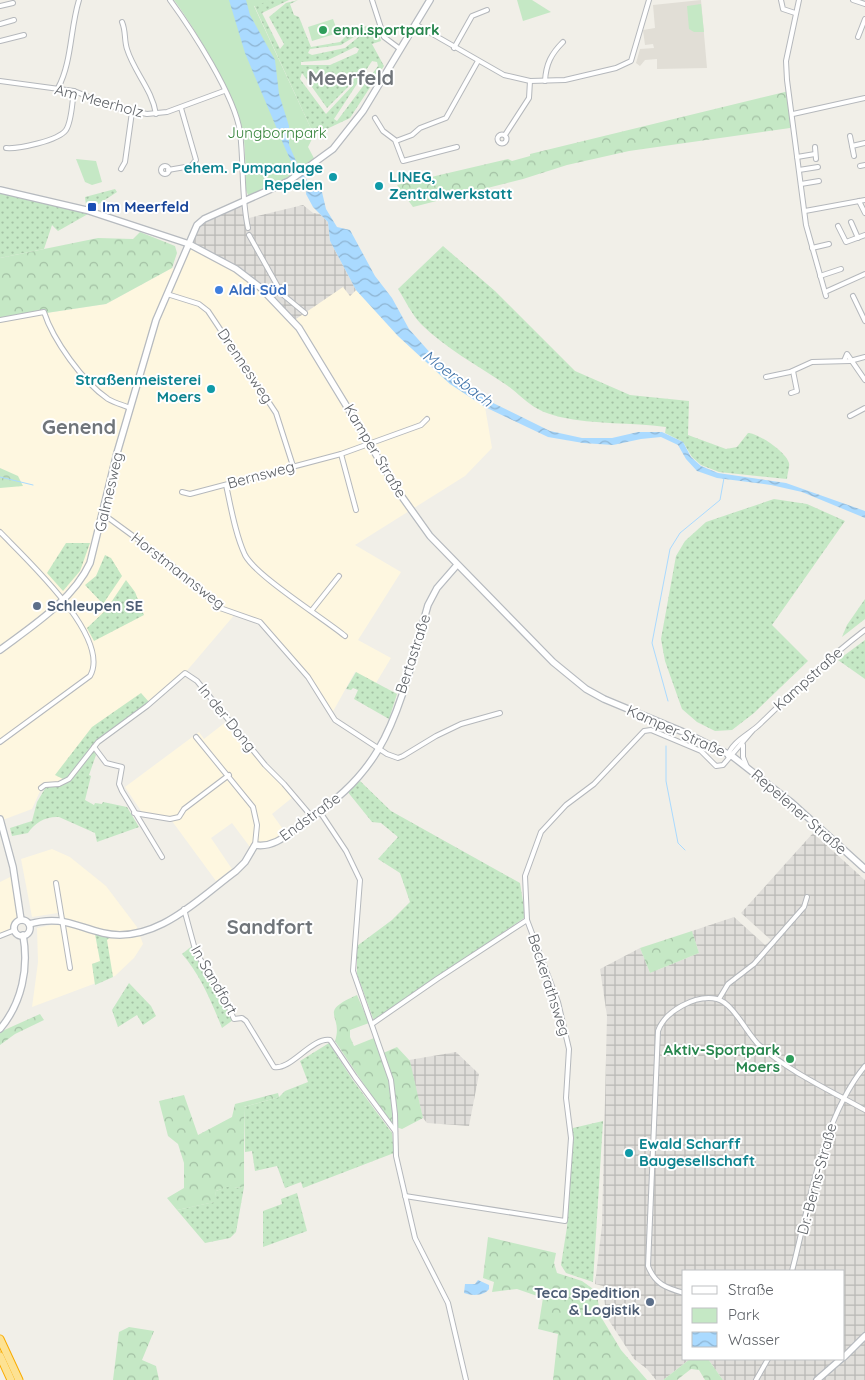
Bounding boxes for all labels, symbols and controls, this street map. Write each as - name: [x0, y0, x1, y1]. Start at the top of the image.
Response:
- place label: enni.sportpark: [333, 20, 440, 39]
- marker: enni.sportpark: [317, 24, 329, 36]
- district label: Meerfeld: [308, 65, 394, 90]
- street label: Am Meerholz: [53, 80, 145, 121]
- park label: Jungbornpark: [227, 123, 327, 142]
- place label: ehem. Pumpanlage Repelen: [184, 158, 323, 194]
- place label: LINEG, Zentralwerkstatt: [389, 167, 513, 203]
- marker: ehem. Pumpanlage Repelen: [327, 171, 339, 183]
- marker: LINEG, Zentralwerkstatt: [373, 180, 385, 192]
- place label: Im Meerfeld: [102, 197, 189, 216]
- marker: Im Meerfeld: [86, 201, 98, 213]
- place label: Aldi Süd: [229, 280, 287, 299]
- marker: Aldi Süd: [213, 284, 225, 296]
- street label: Drennesweg: [213, 325, 278, 407]
- water label: Moersbach: [419, 345, 498, 411]
- place label: Straßenmeisterei Moers: [75, 370, 201, 406]
- marker: Straßenmeisterei Moers: [205, 383, 217, 395]
- street label: Kamper Straße: [340, 400, 411, 501]
- district label: Genend: [42, 414, 116, 439]
- street label: Galmesweg: [90, 450, 127, 534]
- street label: Bernsweg: [225, 456, 297, 493]
- street label: Horstmannsweg: [128, 528, 229, 613]
- place label: Schleupen SE: [47, 596, 143, 615]
- marker: Schleupen SE: [31, 600, 43, 612]
- street label: Bertastraße: [391, 612, 434, 696]
- street label: Kampstraße: [769, 643, 846, 715]
- street label: In der Dong: [194, 680, 261, 756]
- street label: Kamper Straße: [624, 700, 729, 761]
- street label: Repelener Straße: [748, 765, 851, 858]
- street label: Endstraße: [276, 788, 344, 845]
- district label: Sandfort: [227, 914, 313, 939]
- street label: Beckerathsweg: [524, 931, 575, 1038]
- street label: In Sandfort: [187, 942, 242, 1018]
- place label: Aktiv-Sportpark Moers: [664, 1040, 780, 1076]
- marker: Aktiv-Sportpark Moers: [784, 1053, 796, 1065]
- street label: Dr.-Berns-Straße: [792, 1121, 841, 1237]
- place label: Ewald Scharff Baugesellschaft: [639, 1134, 755, 1170]
- marker: Ewald Scharff Baugesellschaft: [623, 1147, 635, 1159]
- legend: [682, 1270, 845, 1360]
- text: Straße: [728, 1280, 774, 1299]
- place label: Teca Spedition & Logistik: [534, 1283, 640, 1319]
- marker: Teca Spedition & Logistik: [644, 1296, 656, 1308]
- text: Park: [728, 1305, 760, 1324]
- text: Wasser: [728, 1330, 780, 1349]

